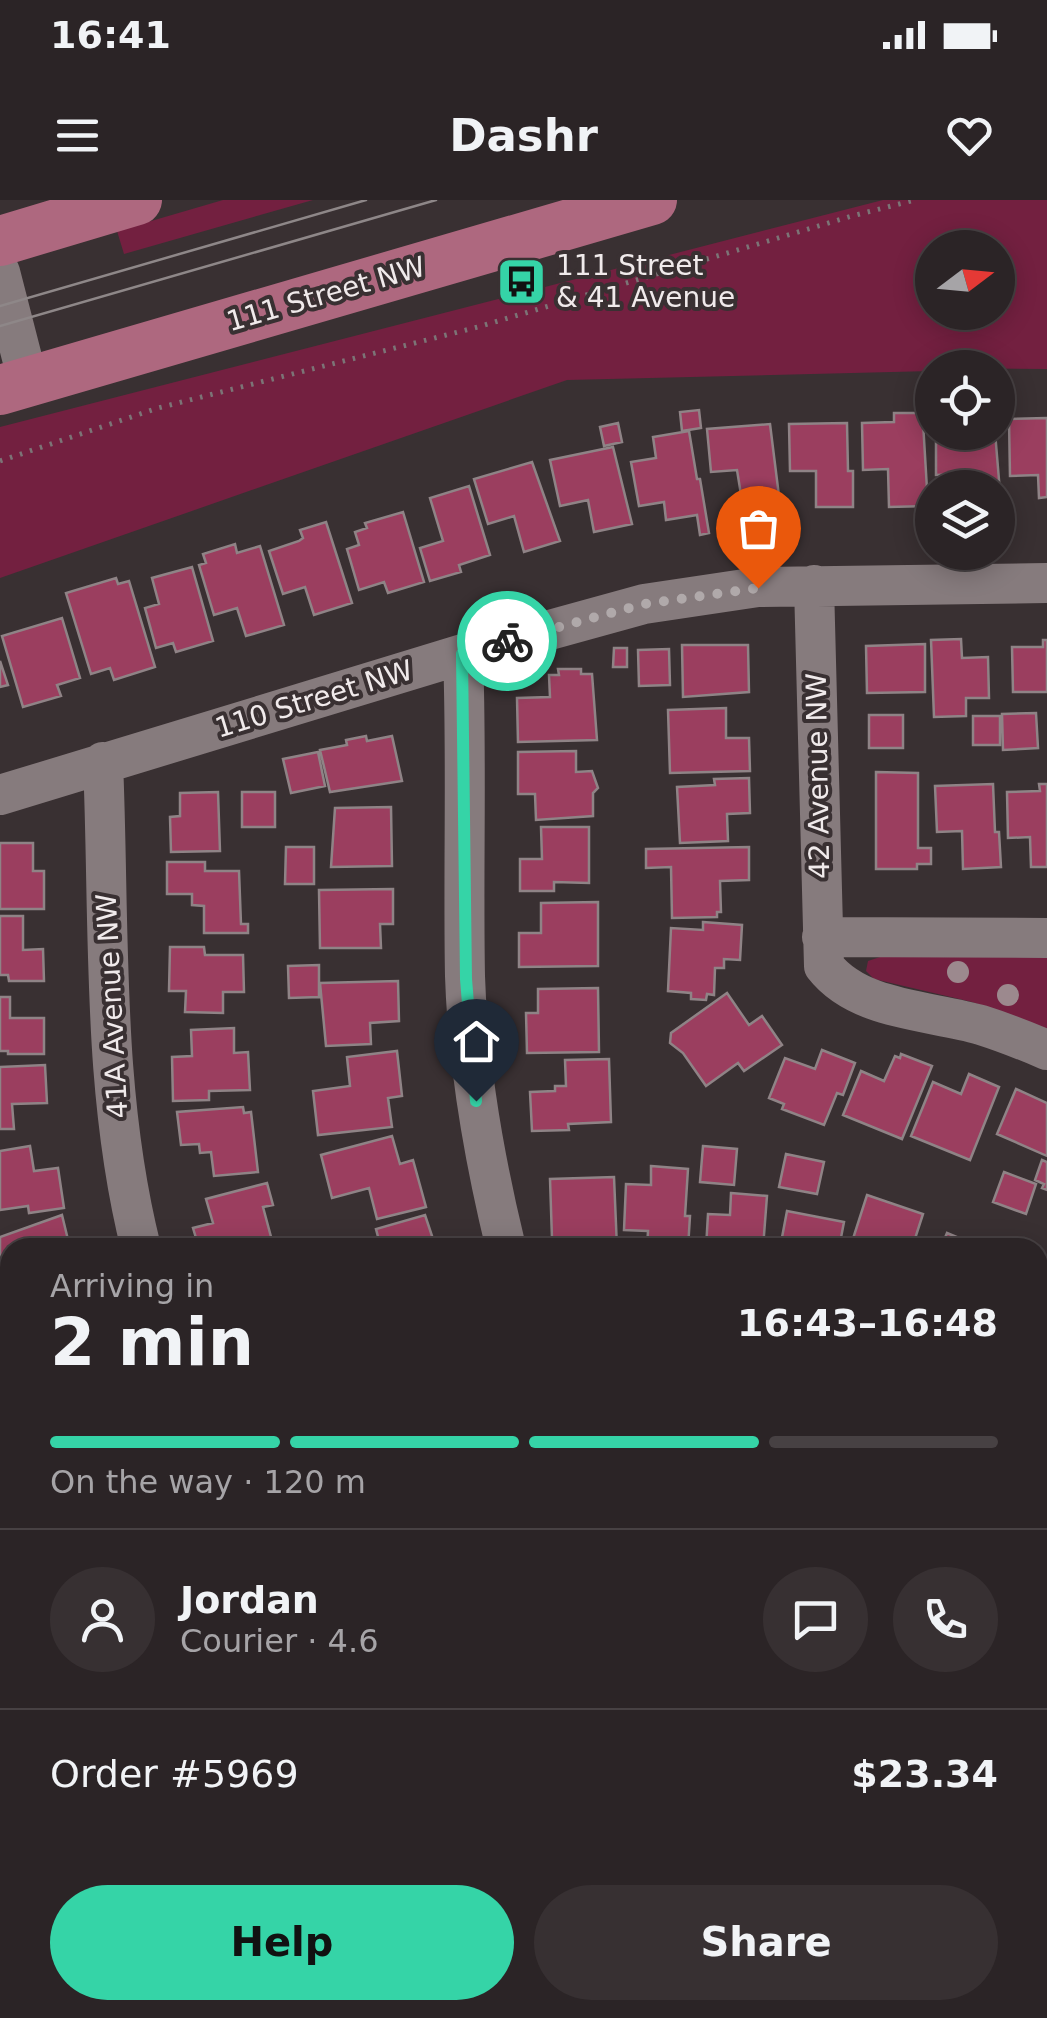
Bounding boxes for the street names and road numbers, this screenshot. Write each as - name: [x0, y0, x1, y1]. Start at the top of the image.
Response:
- street label: 111 Street NW: [223, 250, 429, 338]
- street label: 110 Street NW: [211, 653, 417, 745]
- street label: 42 Avenue NW: [800, 673, 836, 879]
- street label: 41A Avenue NW: [90, 893, 134, 1119]

